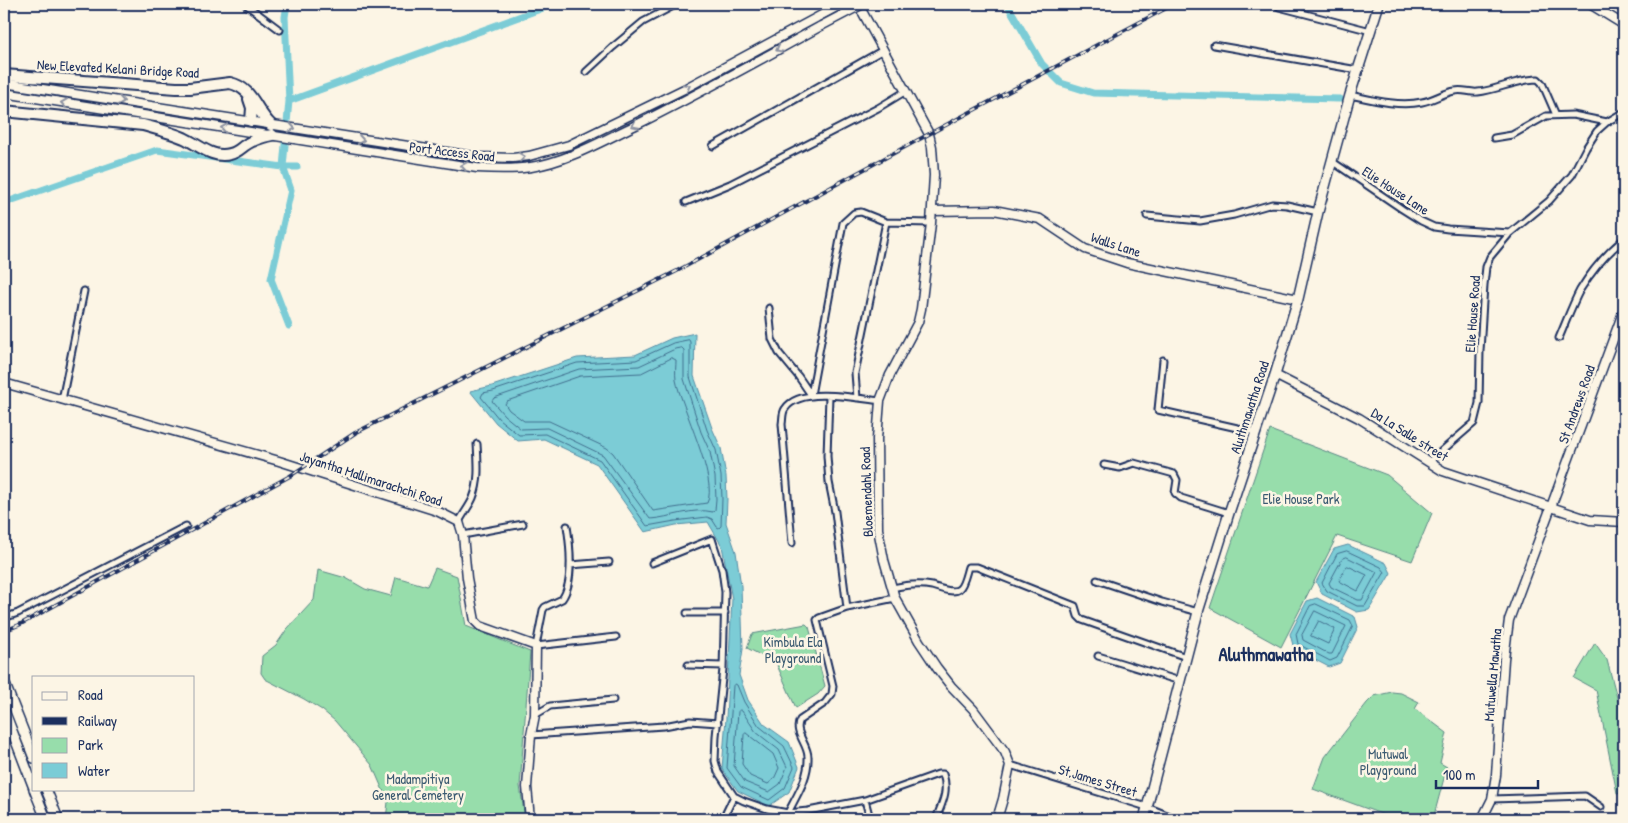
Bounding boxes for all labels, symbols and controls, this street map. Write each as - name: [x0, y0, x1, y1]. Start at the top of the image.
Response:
- one-way arrow: [775, 43, 784, 53]
- street label: New Elevated Kelani Bridge Road: [36, 54, 200, 83]
- one-way arrow: [682, 83, 691, 93]
- one-way arrow: [117, 96, 125, 106]
- one-way arrow: [59, 98, 68, 108]
- one-way arrow: [631, 119, 640, 129]
- one-way arrow: [220, 123, 229, 133]
- one-way arrow: [288, 123, 296, 133]
- one-way arrow: [357, 134, 366, 144]
- street label: Port Access Road: [408, 136, 496, 166]
- one-way arrow: [519, 152, 527, 163]
- street label: Elie House Lane: [1359, 161, 1434, 219]
- one-way arrow: [459, 162, 468, 172]
- street label: Walls Lane: [1089, 227, 1144, 261]
- street label: Elie House Road: [1460, 275, 1484, 353]
- street label: Aluthmawatha Road: [1225, 358, 1273, 456]
- street label: St Andrews Road: [1553, 362, 1599, 446]
- street label: Da La Salle street: [1368, 403, 1452, 465]
- street label: Jayantha Mallimarachchi Road: [297, 446, 445, 511]
- street label: Bloemendahl Road: [855, 446, 877, 537]
- park label: Elie House Park: [1262, 489, 1340, 508]
- street label: Mutuwella Mawatha: [1478, 627, 1506, 722]
- park label: Kimbula Ela Playground: [763, 632, 823, 668]
- district label: Aluthmawatha: [1218, 641, 1314, 667]
- legend: [32, 676, 195, 790]
- text: Road: [78, 684, 103, 705]
- text: Railway: [78, 710, 117, 731]
- text: Park: [78, 734, 103, 755]
- park label: Mutuwal Playground: [1360, 744, 1417, 780]
- scale bar: [1436, 758, 1538, 790]
- street label: St.James Street: [1056, 759, 1140, 801]
- text: Water: [78, 760, 110, 781]
- text: 100 m: [1443, 764, 1476, 785]
- park label: Madampitiya General Cemetery: [372, 769, 464, 805]

